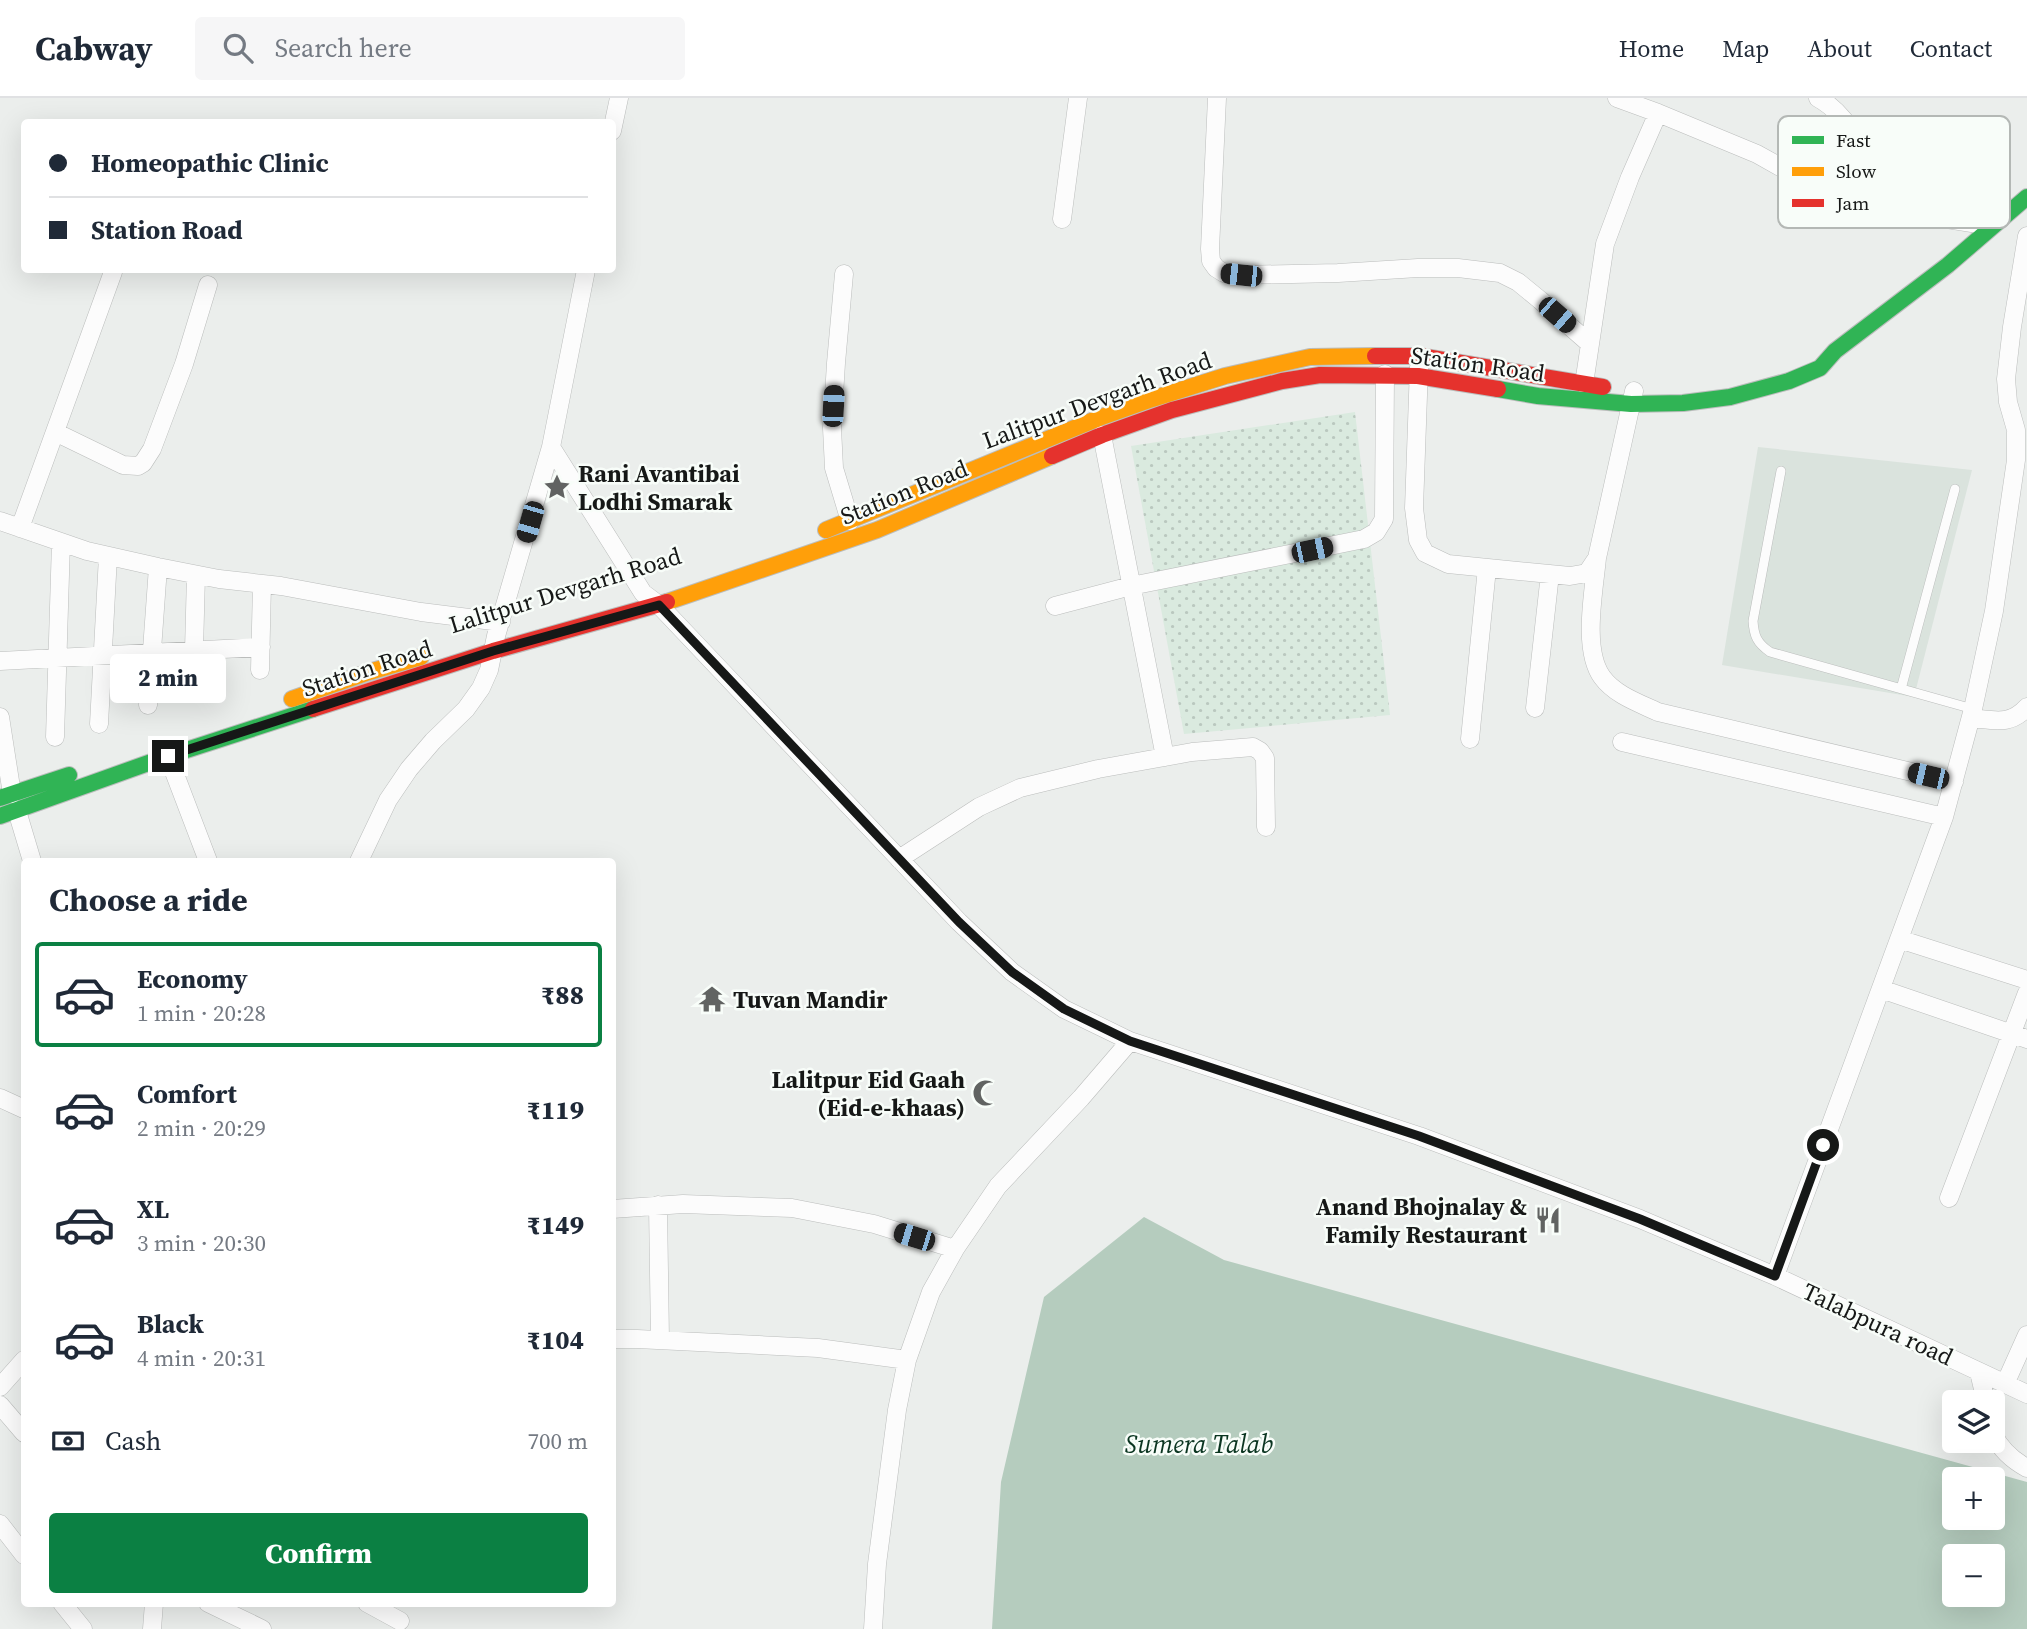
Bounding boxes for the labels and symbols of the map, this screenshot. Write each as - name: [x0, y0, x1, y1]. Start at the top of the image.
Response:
- legend: [1778, 116, 2010, 228]
- text: Fast: [1836, 127, 1871, 153]
- text: Slow: [1836, 158, 1877, 184]
- text: Jam: [1835, 190, 1869, 216]
- car: [1220, 262, 1263, 288]
- car: [1535, 293, 1580, 337]
- street label: Station Road: [1409, 338, 1547, 390]
- street label: Lalitpur Devgarh Road: [978, 343, 1216, 457]
- car: [822, 384, 845, 428]
- street label: Station Road: [835, 451, 973, 533]
- place label: Rani Avantibai Lodhi Smarak: [578, 457, 740, 518]
- place icon: Rani Avantibai Lodhi Smarak: [542, 472, 572, 502]
- car: [515, 499, 546, 545]
- car: [1290, 535, 1335, 565]
- street label: Lalitpur Devgarh Road: [445, 539, 685, 641]
- street label: Station Road: [298, 631, 437, 705]
- callout: 2 min: [110, 654, 226, 704]
- route end: [152, 740, 184, 772]
- car: [1906, 761, 1951, 791]
- place label: Tuvan Mandir: [733, 983, 888, 1016]
- temple icon: Tuvan Mandir: [697, 984, 727, 1014]
- place label: Lalitpur Eid Gaah (Eid-e-khaas): [772, 1063, 965, 1124]
- mosque icon: Lalitpur Eid Gaah (Eid-e-khaas): [971, 1078, 1001, 1108]
- route start: [1807, 1129, 1839, 1161]
- place label: Anand Bhojnalay & Family Restaurant: [1316, 1190, 1527, 1251]
- restaurant icon: Anand Bhojnalay & Family Restaurant: [1533, 1205, 1563, 1235]
- car: [891, 1221, 938, 1253]
- street label: Talabpura road: [1797, 1275, 1959, 1374]
- water label: Sumera Talab: [1125, 1426, 1273, 1462]

